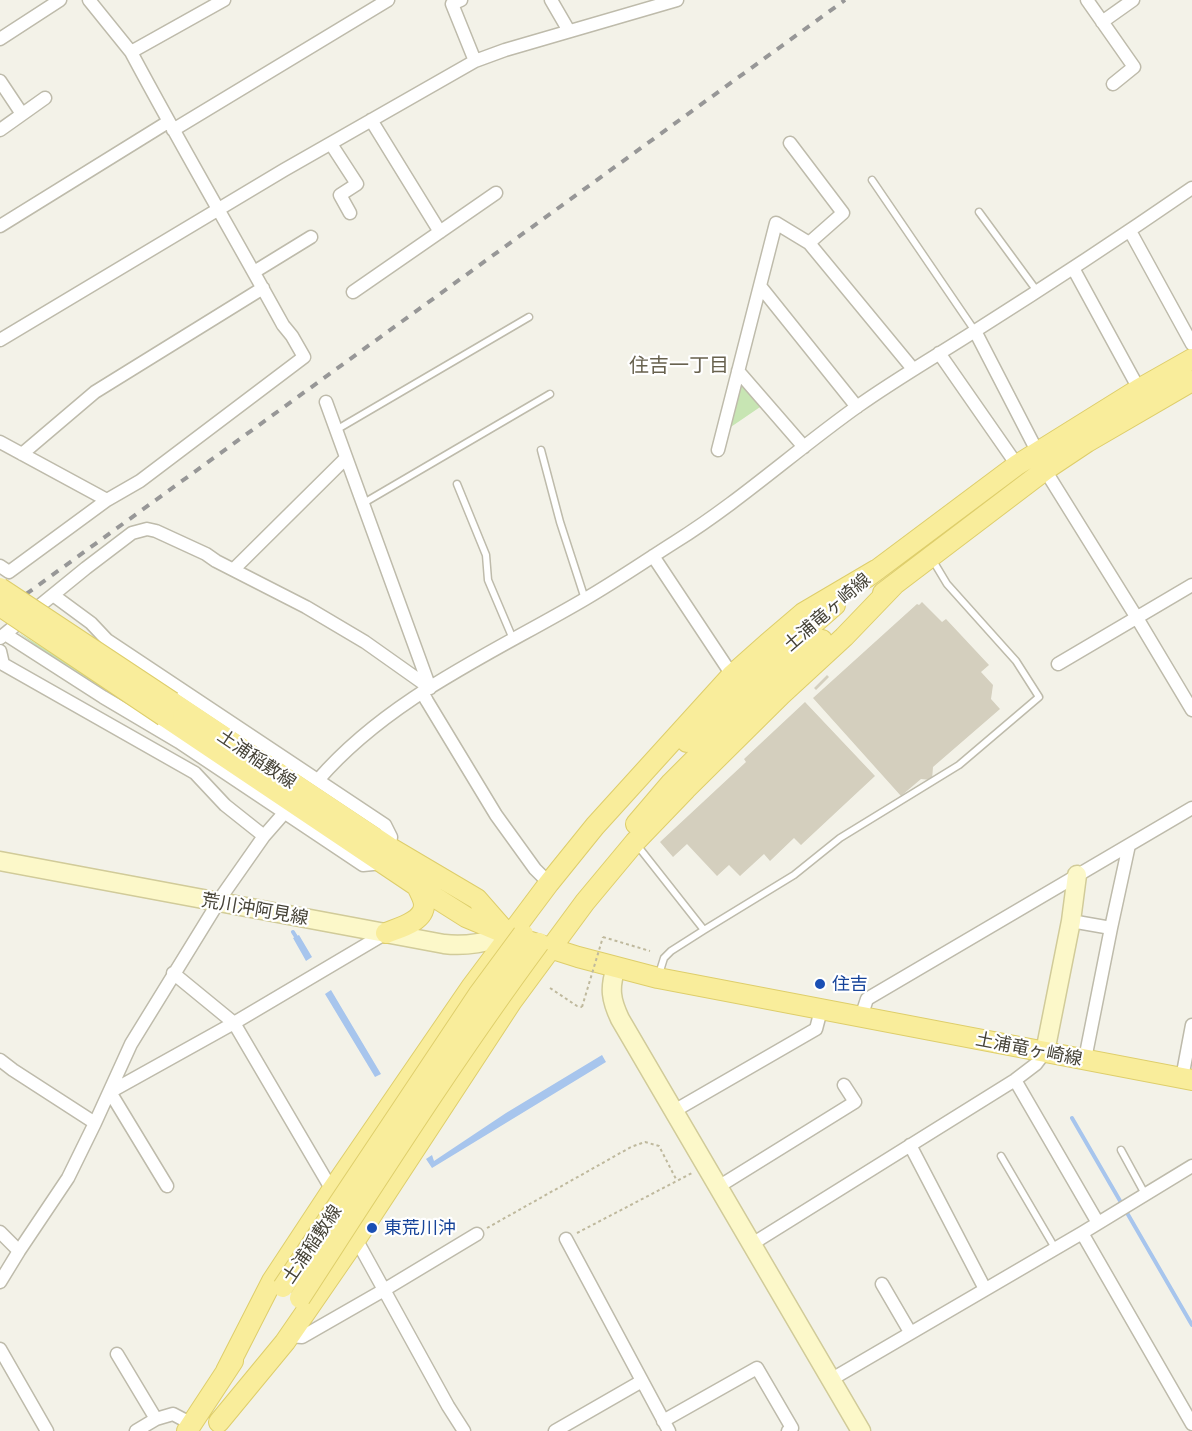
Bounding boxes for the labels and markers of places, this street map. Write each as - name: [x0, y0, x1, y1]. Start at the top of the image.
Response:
- place label: 住吉: [832, 973, 868, 995]
- marker: 住吉: [813, 977, 827, 991]
- place label: 東荒川沖: [384, 1217, 456, 1239]
- marker: 東荒川沖: [365, 1221, 379, 1235]

